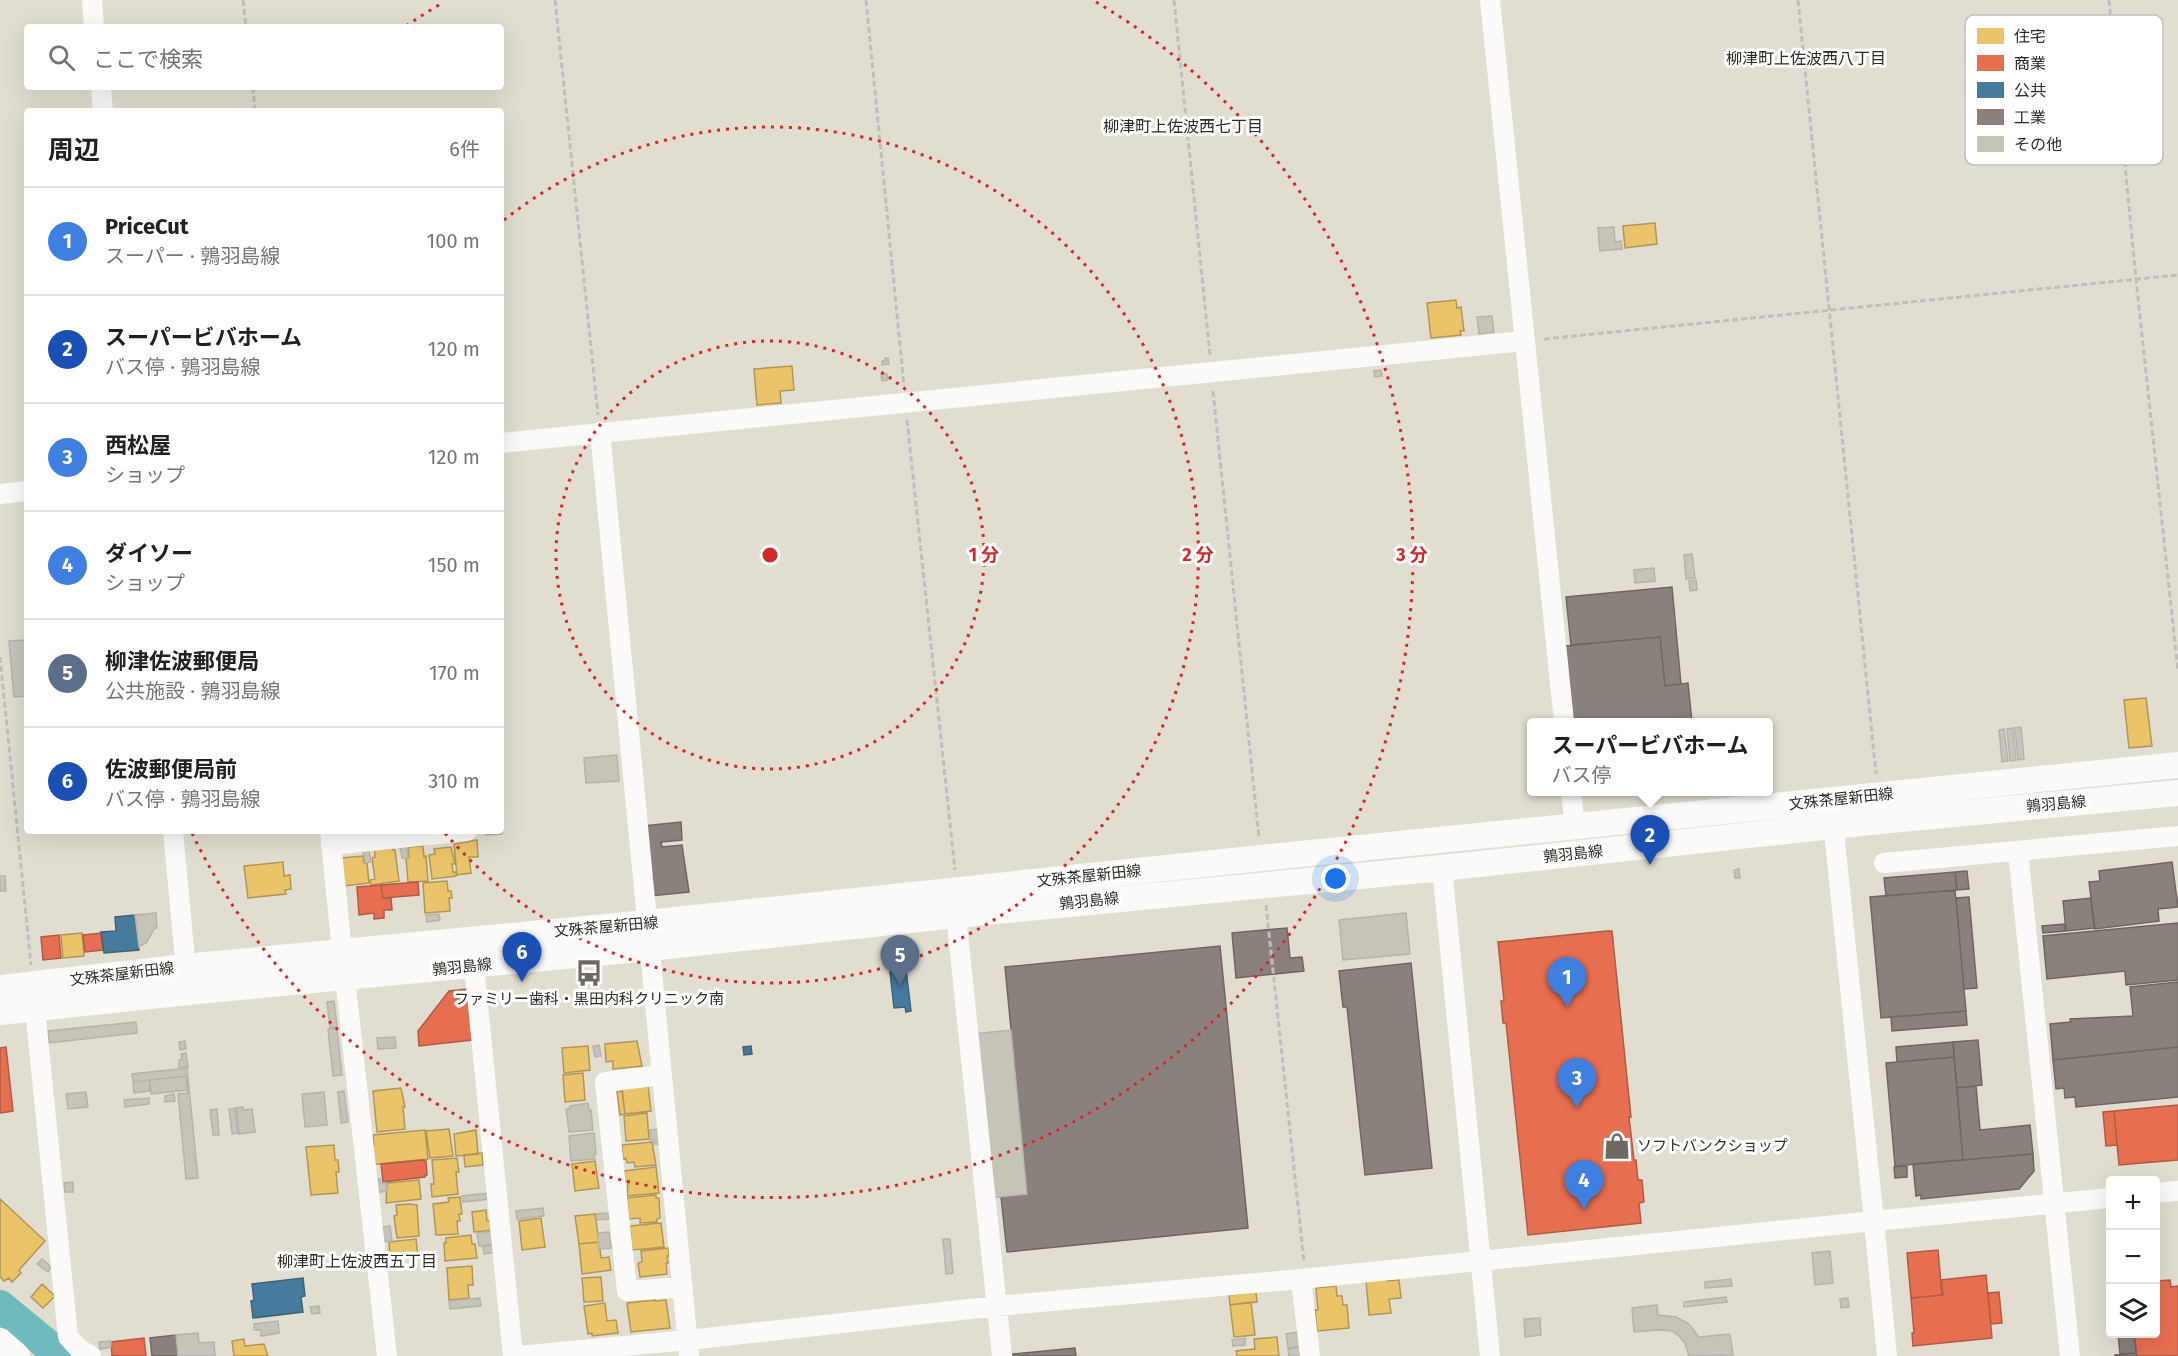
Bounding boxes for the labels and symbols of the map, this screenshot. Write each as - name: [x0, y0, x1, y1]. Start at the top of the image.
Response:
- legend: [1965, 15, 2163, 165]
- text: 住宅: [2014, 27, 2046, 46]
- district label: 柳津町上佐波西八丁目: [1726, 49, 1886, 68]
- text: 商業: [2014, 54, 2046, 73]
- text: 公共: [2014, 81, 2046, 100]
- text: 工業: [2014, 108, 2046, 127]
- district label: 柳津町上佐波西七丁目: [1103, 117, 1263, 136]
- text: その他: [2014, 135, 2062, 154]
- text: 1 分: [969, 544, 999, 566]
- text: 2 分: [1182, 544, 1214, 566]
- text: 3 分: [1395, 544, 1428, 566]
- centre of rings: [760, 545, 780, 565]
- street label: 文殊茶屋新田線: [1788, 785, 1894, 813]
- street label: 鶉羽島線: [2025, 792, 2087, 816]
- pin: 2: [1630, 816, 1670, 865]
- street label: 鶉羽島線: [1542, 842, 1604, 866]
- street label: 文殊茶屋新田線: [1036, 862, 1142, 890]
- your location: [1321, 864, 1350, 893]
- street label: 鶉羽島線: [1058, 889, 1120, 913]
- street label: 文殊茶屋新田線: [553, 913, 659, 941]
- pin: 6: [502, 932, 542, 982]
- pin: 5: [880, 936, 920, 985]
- street label: 鶉羽島線: [431, 955, 493, 979]
- bus stop icon: ファミリー歯科・黒田内科クリニック南: [574, 958, 604, 988]
- pin: 1: [1548, 958, 1586, 1007]
- street label: 文殊茶屋新田線: [69, 959, 175, 989]
- place label: ファミリー歯科・黒田内科クリニック南: [454, 990, 724, 1008]
- pin: 3: [1558, 1058, 1596, 1108]
- shop icon: ソフトバンクショップ: [1602, 1131, 1632, 1161]
- place label: ソフトバンクショップ: [1637, 1137, 1788, 1155]
- pin: 4: [1564, 1160, 1604, 1210]
- district label: 柳津町上佐波西五丁目: [277, 1252, 437, 1271]

